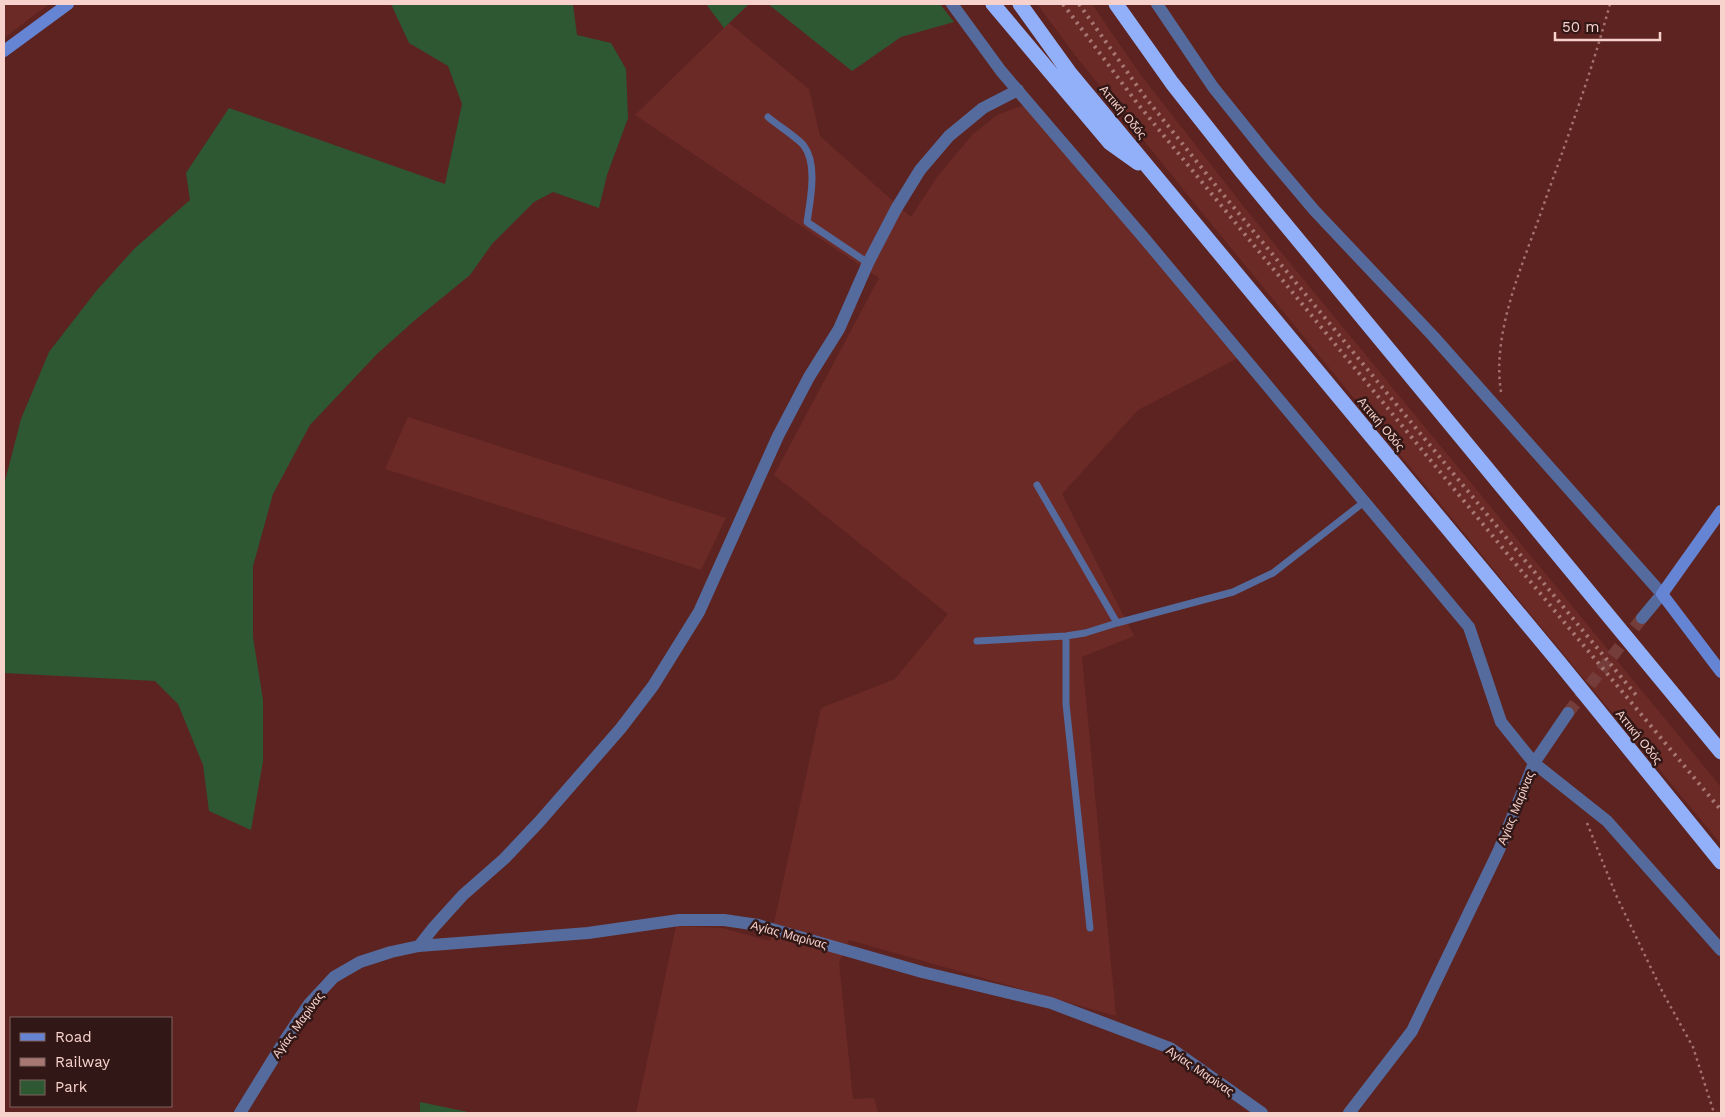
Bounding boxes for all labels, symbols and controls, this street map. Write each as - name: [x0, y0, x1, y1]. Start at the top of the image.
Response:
- scale bar: [1555, 10, 1660, 42]
- text: 50 m: [1562, 18, 1599, 36]
- street label: Αττική Οδός: [1097, 82, 1150, 142]
- street label: Αττική Οδός: [1355, 394, 1408, 454]
- street label: Αττική Οδός: [1613, 707, 1665, 767]
- street label: Αγίας Μαρίνας: [1495, 769, 1537, 847]
- street label: Αγίας Μαρίνας: [749, 918, 829, 952]
- street label: Αγίας Μαρίνας: [269, 989, 327, 1061]
- legend: [10, 1017, 172, 1107]
- text: Road: [55, 1028, 92, 1046]
- street label: Αγίας Μαρίνας: [1164, 1043, 1237, 1099]
- text: Railway: [55, 1053, 110, 1071]
- text: Park: [55, 1078, 88, 1096]

